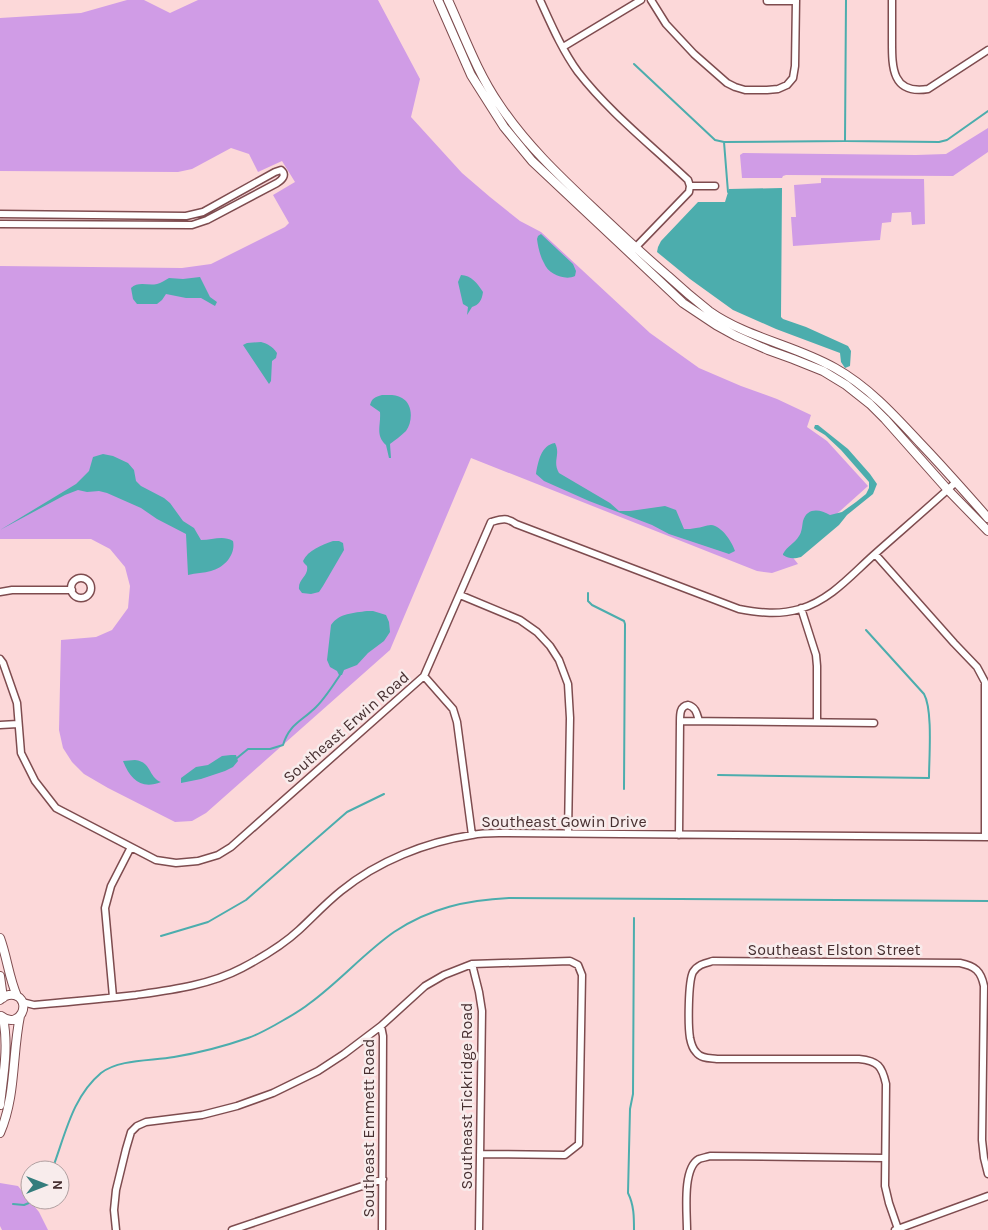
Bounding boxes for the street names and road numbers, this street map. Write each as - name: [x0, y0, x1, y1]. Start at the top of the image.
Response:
- street label: Southeast Erwin Road: [279, 667, 413, 787]
- street label: Southeast Gowin Drive: [481, 812, 647, 831]
- street label: Southeast Elston Street: [747, 940, 921, 959]
- street label: Southeast Tickridge Road: [457, 1003, 476, 1189]
- street label: Southeast Emmett Road: [359, 1039, 378, 1217]

